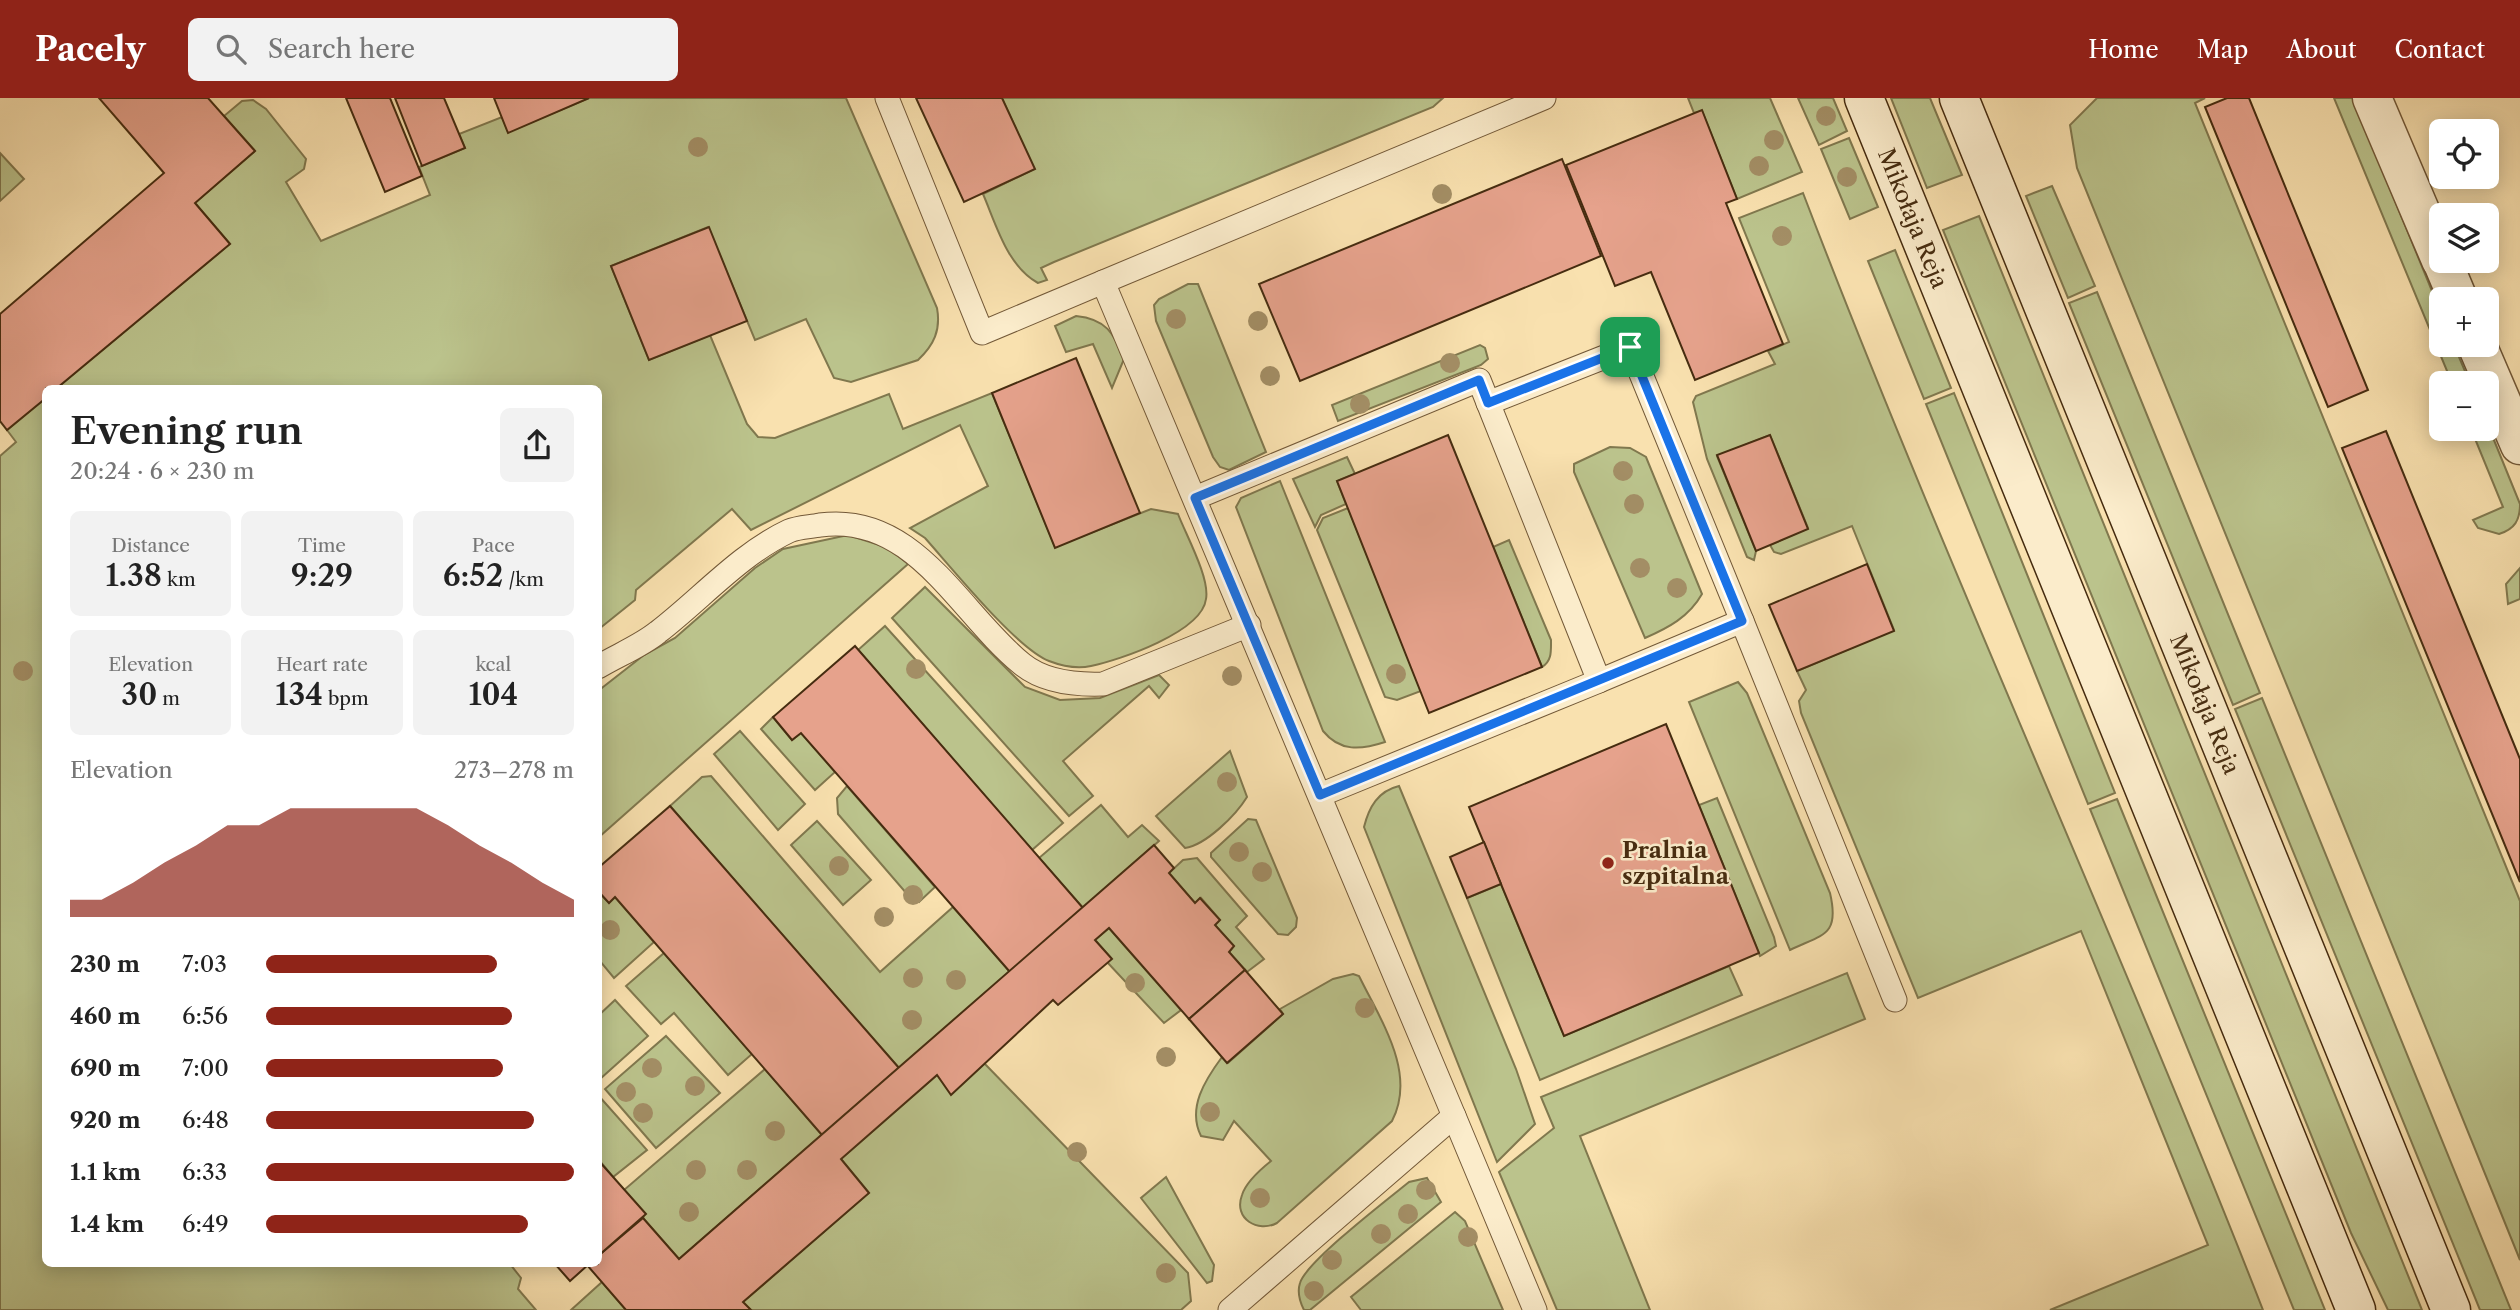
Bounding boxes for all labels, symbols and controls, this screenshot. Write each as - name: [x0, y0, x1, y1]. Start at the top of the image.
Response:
- search box: [188, 18, 678, 81]
- text: Pacely: [35, 29, 146, 70]
- icon: search: [212, 30, 250, 68]
- text: Search here: [268, 33, 415, 65]
- text: Home: [2088, 35, 2159, 64]
- text: Map: [2197, 35, 2248, 64]
- text: About: [2286, 35, 2357, 64]
- text: Contact: [2395, 35, 2485, 64]
- map controls: [2429, 119, 2499, 441]
- button: locate: [2429, 119, 2499, 189]
- street label: Mikołaja Reja: [1872, 144, 1954, 293]
- button: layers: [2429, 203, 2499, 273]
- button: +: [2429, 287, 2499, 357]
- pin: [1600, 317, 1660, 377]
- icon: arrive: [1611, 328, 1649, 366]
- button: −: [2429, 371, 2499, 441]
- text: Evening run: [70, 407, 303, 454]
- button: share: [500, 408, 574, 482]
- text: 20:24 · 6 × 230 m: [70, 457, 254, 485]
- text: Distance: [111, 534, 190, 557]
- text: Time: [298, 534, 346, 557]
- text: Pace: [472, 534, 515, 557]
- text: 1.38: [106, 557, 162, 594]
- text: 9:29: [291, 557, 353, 594]
- text: 6:52: [443, 557, 503, 594]
- text: km: [162, 568, 196, 591]
- text: /km: [503, 568, 544, 591]
- street label: Mikołaja Reja: [2164, 630, 2246, 779]
- text: Elevation: [108, 653, 193, 676]
- text: Heart rate: [276, 653, 368, 676]
- text: kcal: [475, 653, 511, 676]
- text: 30: [121, 676, 157, 713]
- text: 134: [275, 676, 323, 713]
- text: 104: [468, 676, 518, 713]
- text: m: [157, 687, 180, 710]
- text: bpm: [323, 687, 369, 710]
- text: Elevation: [70, 756, 173, 784]
- text: 273–278 m: [454, 756, 574, 784]
- place label: Pralnia szpitalna: [1622, 836, 1730, 890]
- marker: Pralnia szpitalna: [1600, 855, 1616, 871]
- text: 230 m: [70, 950, 140, 978]
- text: 7:03: [182, 950, 227, 978]
- text: 460 m: [70, 1002, 141, 1030]
- text: 6:56: [182, 1002, 228, 1030]
- text: 690 m: [70, 1054, 141, 1082]
- text: 7:00: [182, 1054, 229, 1082]
- text: 920 m: [70, 1106, 141, 1134]
- text: 6:48: [182, 1106, 229, 1134]
- text: 1.1 km: [70, 1158, 141, 1186]
- text: 6:33: [182, 1158, 227, 1186]
- text: 1.4 km: [70, 1210, 144, 1238]
- text: 6:49: [182, 1210, 229, 1238]

